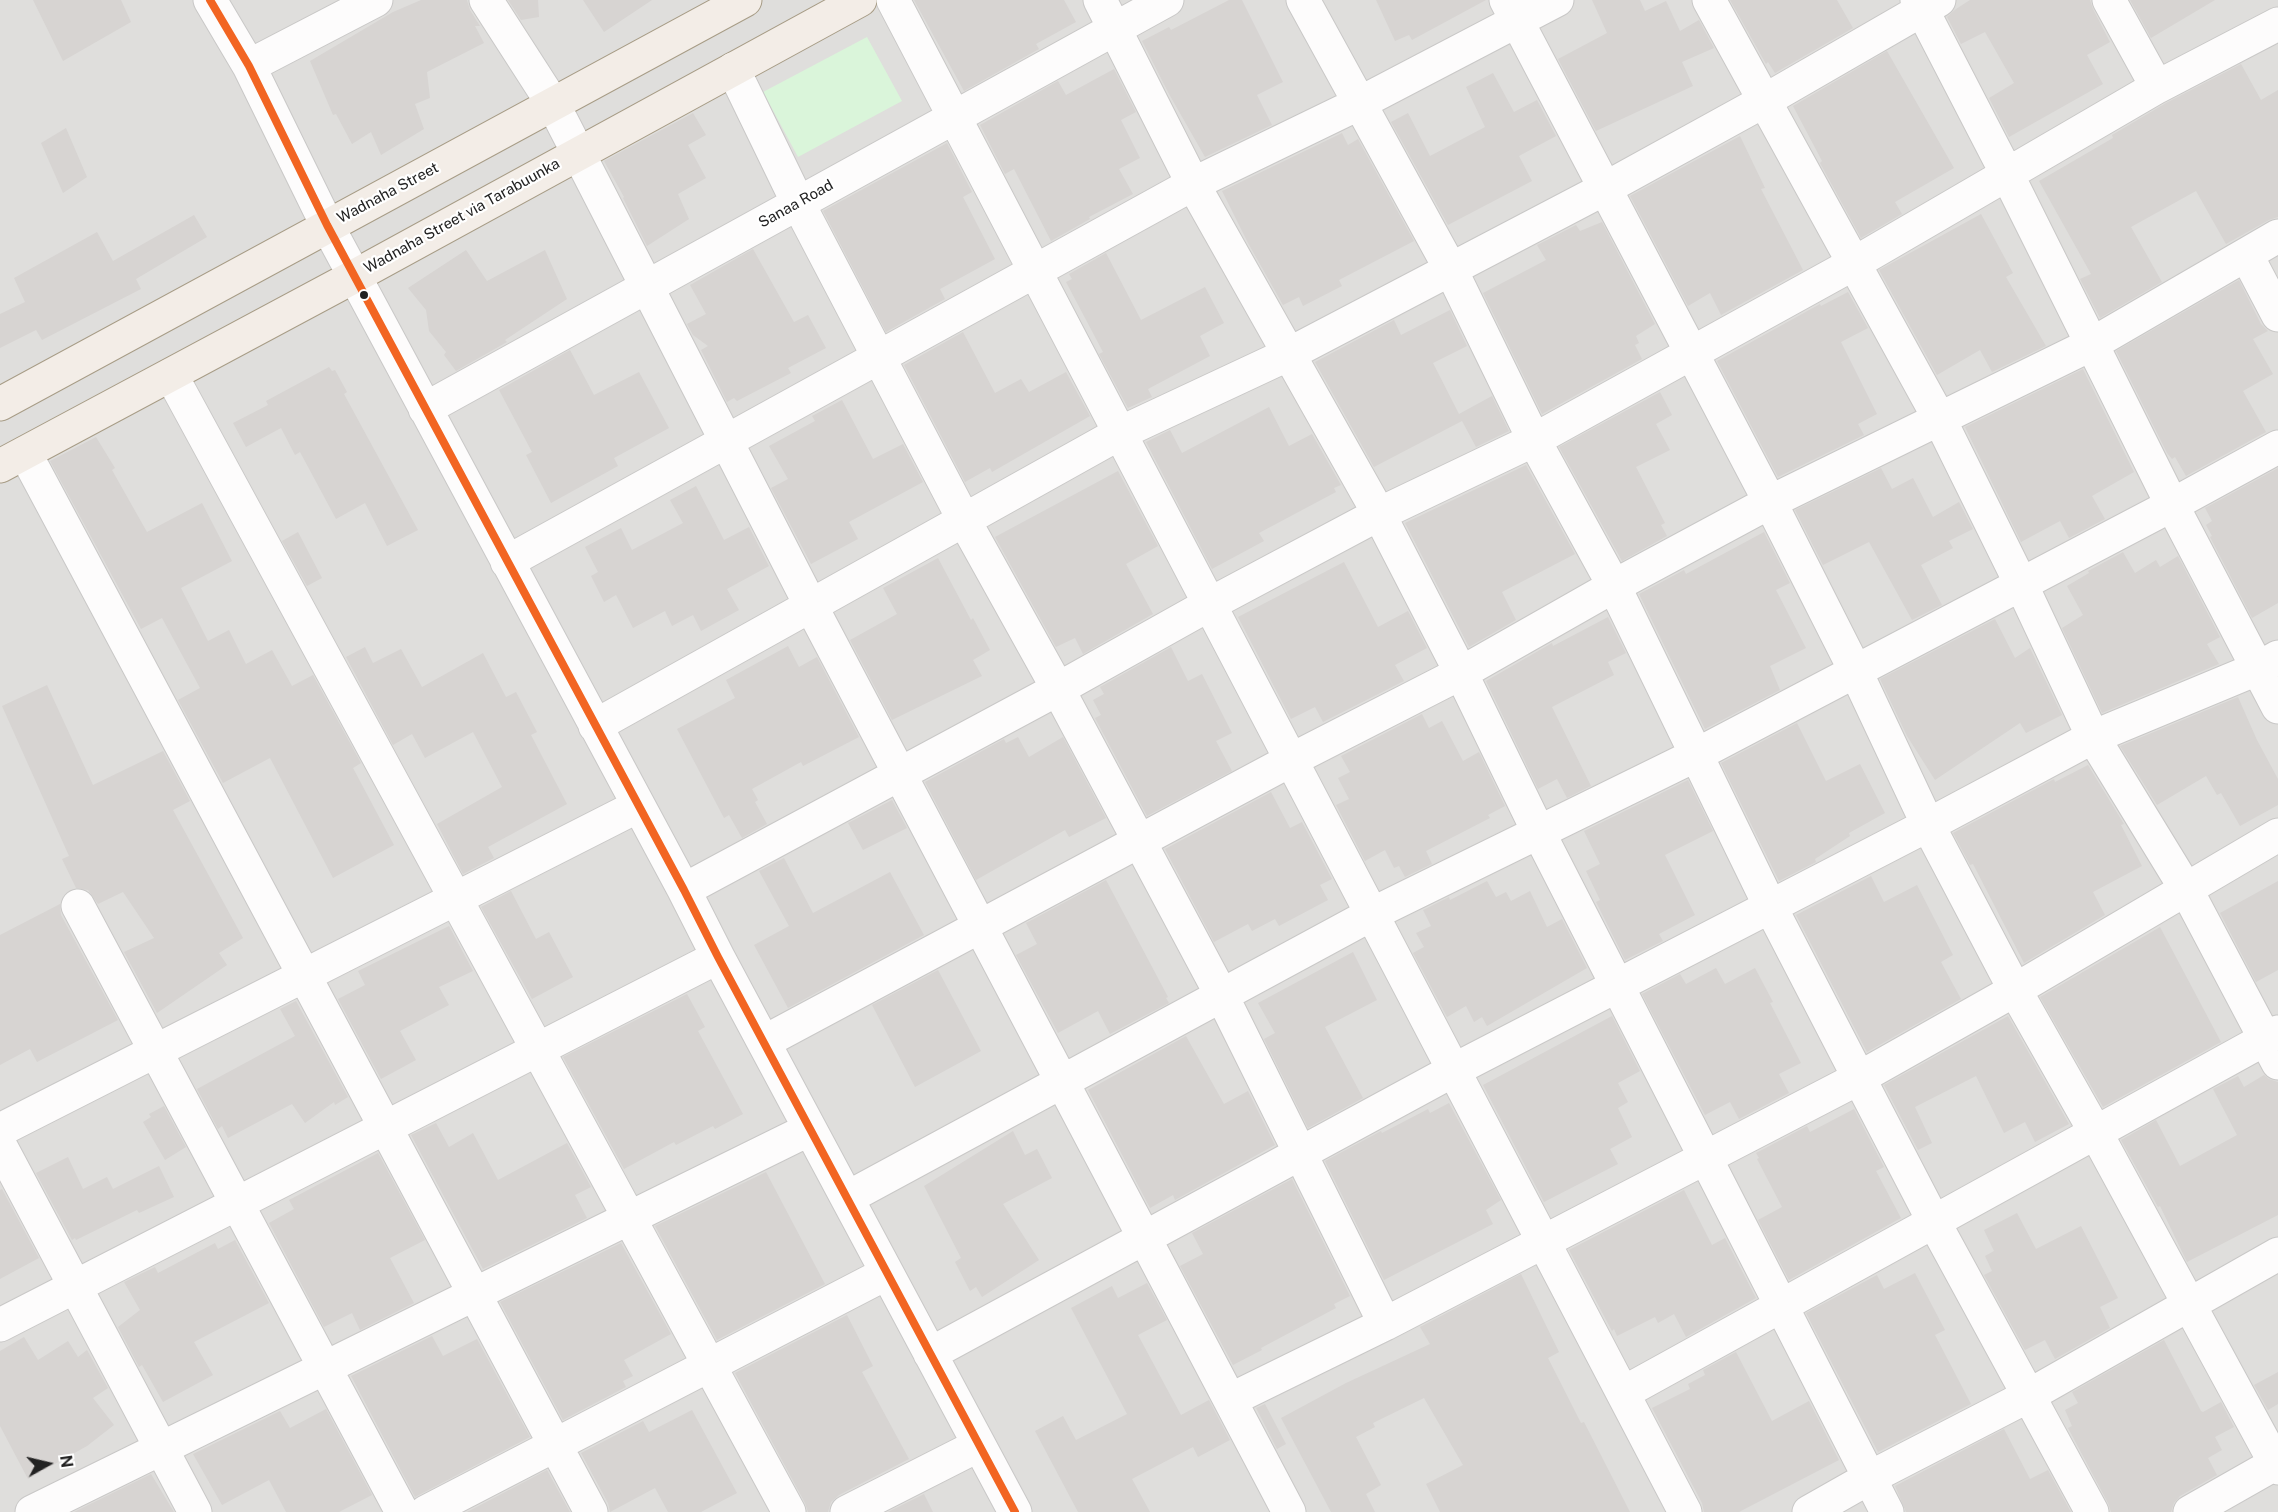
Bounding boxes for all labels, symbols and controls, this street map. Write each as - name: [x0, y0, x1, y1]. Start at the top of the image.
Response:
- street label: Wadnaha Street via Tarabuunka: [361, 155, 563, 277]
- street label: Wadnaha Street: [334, 159, 442, 227]
- street label: Sanaa Road: [755, 176, 837, 232]
- unlabelled marker: [358, 289, 370, 301]
- north arrow: [18, 1434, 78, 1494]
- text: N: [56, 1454, 77, 1469]

